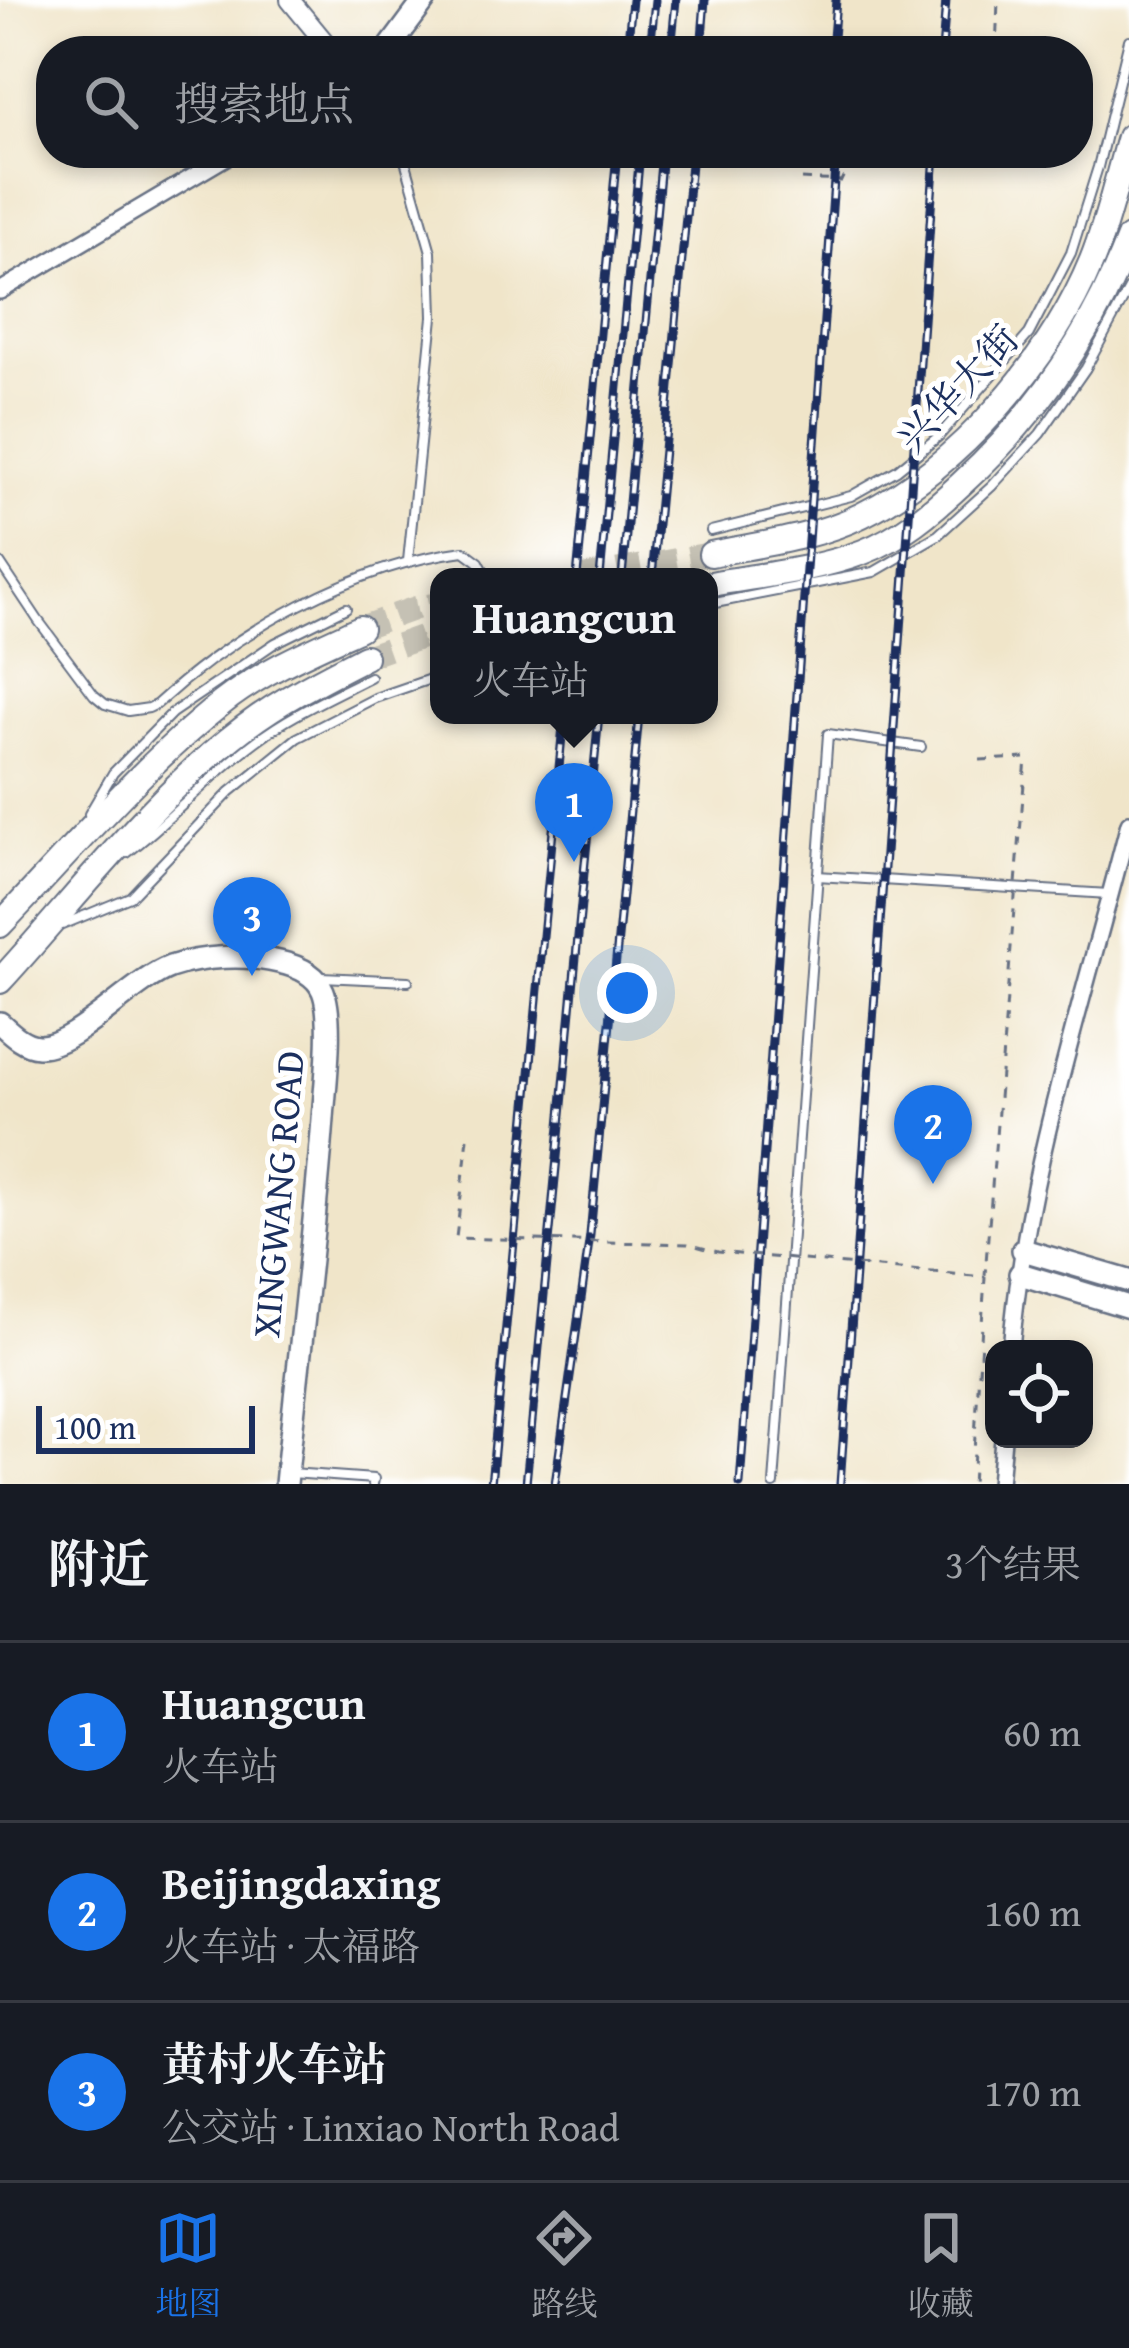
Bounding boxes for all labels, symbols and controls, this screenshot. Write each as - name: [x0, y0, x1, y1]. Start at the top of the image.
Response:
- search box: [36, 36, 1093, 168]
- icon: search: [78, 69, 144, 135]
- text: 搜索地点: [174, 71, 354, 136]
- street label: 兴华大街: [883, 312, 1031, 464]
- popup: [430, 568, 718, 724]
- text: Huangcun: [472, 584, 676, 649]
- text: 火车站: [472, 651, 589, 708]
- pin: 1: [535, 763, 613, 862]
- pin: 3: [213, 877, 291, 976]
- your location: [597, 963, 657, 1023]
- street label: XINGWANG ROAD: [236, 1048, 318, 1340]
- pin: 2: [894, 1085, 972, 1184]
- map controls: [985, 1340, 1093, 1448]
- button: locate: [985, 1340, 1093, 1448]
- scale bar: [36, 1400, 255, 1453]
- text: 100 m: [54, 1403, 136, 1451]
- text: 附近: [48, 1526, 150, 1601]
- text: 3个结果: [945, 1535, 1081, 1592]
- text: Huangcun: [162, 1670, 366, 1735]
- text: 1: [77, 1703, 97, 1760]
- text: 60 m: [1003, 1703, 1081, 1760]
- text: 火车站: [162, 1737, 279, 1794]
- text: Beijingdaxing: [162, 1850, 440, 1915]
- text: 2: [77, 1883, 97, 1940]
- text: 160 m: [984, 1883, 1081, 1940]
- text: 火车站 · 太福路: [162, 1917, 420, 1974]
- text: 黄村火车站: [162, 2031, 387, 2096]
- text: 3: [77, 2063, 97, 2120]
- text: 170 m: [984, 2063, 1081, 2120]
- text: 公交站 · Linxiao North Road: [162, 2098, 620, 2155]
- tab: 地图: [155, 2205, 221, 2327]
- tab: 路线: [531, 2205, 597, 2327]
- tab: 收藏: [908, 2205, 974, 2327]

